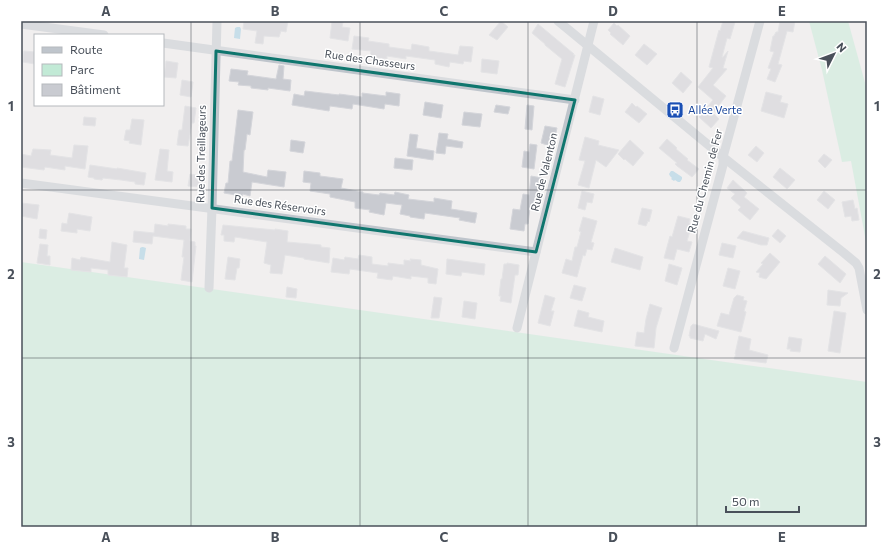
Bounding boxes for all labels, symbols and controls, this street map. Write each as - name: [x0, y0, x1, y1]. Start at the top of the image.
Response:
- text: A: [101, 3, 111, 19]
- text: B: [271, 3, 280, 19]
- text: C: [440, 3, 449, 19]
- text: D: [608, 3, 618, 19]
- text: E: [778, 3, 786, 19]
- legend: [34, 34, 164, 106]
- north arrow: [814, 34, 854, 74]
- text: N: [834, 40, 849, 54]
- text: Route: [70, 42, 103, 56]
- street label: Rue des Chasseurs: [324, 47, 416, 72]
- text: Parc: [70, 62, 94, 76]
- text: Bâtiment: [70, 82, 121, 96]
- text: 1: [8, 98, 14, 114]
- text: 1: [874, 98, 880, 114]
- bus stop icon: Allée Verte: [665, 100, 685, 120]
- place label: Allée Verte: [688, 103, 742, 116]
- street label: Rue des Treillageurs: [193, 105, 208, 203]
- street label: Rue du Chemin de Fer: [684, 127, 725, 234]
- street label: Rue de Valenton: [527, 131, 560, 213]
- street label: Rue des Réservoirs: [233, 192, 327, 217]
- text: 2: [7, 266, 15, 282]
- text: 2: [873, 266, 881, 282]
- text: 3: [7, 434, 15, 450]
- text: 3: [873, 434, 881, 450]
- scale bar: [726, 488, 799, 514]
- text: 50 m: [732, 494, 760, 508]
- text: A: [101, 529, 111, 545]
- text: B: [271, 529, 280, 545]
- text: C: [440, 529, 449, 545]
- text: D: [608, 529, 618, 545]
- text: E: [778, 529, 786, 545]

